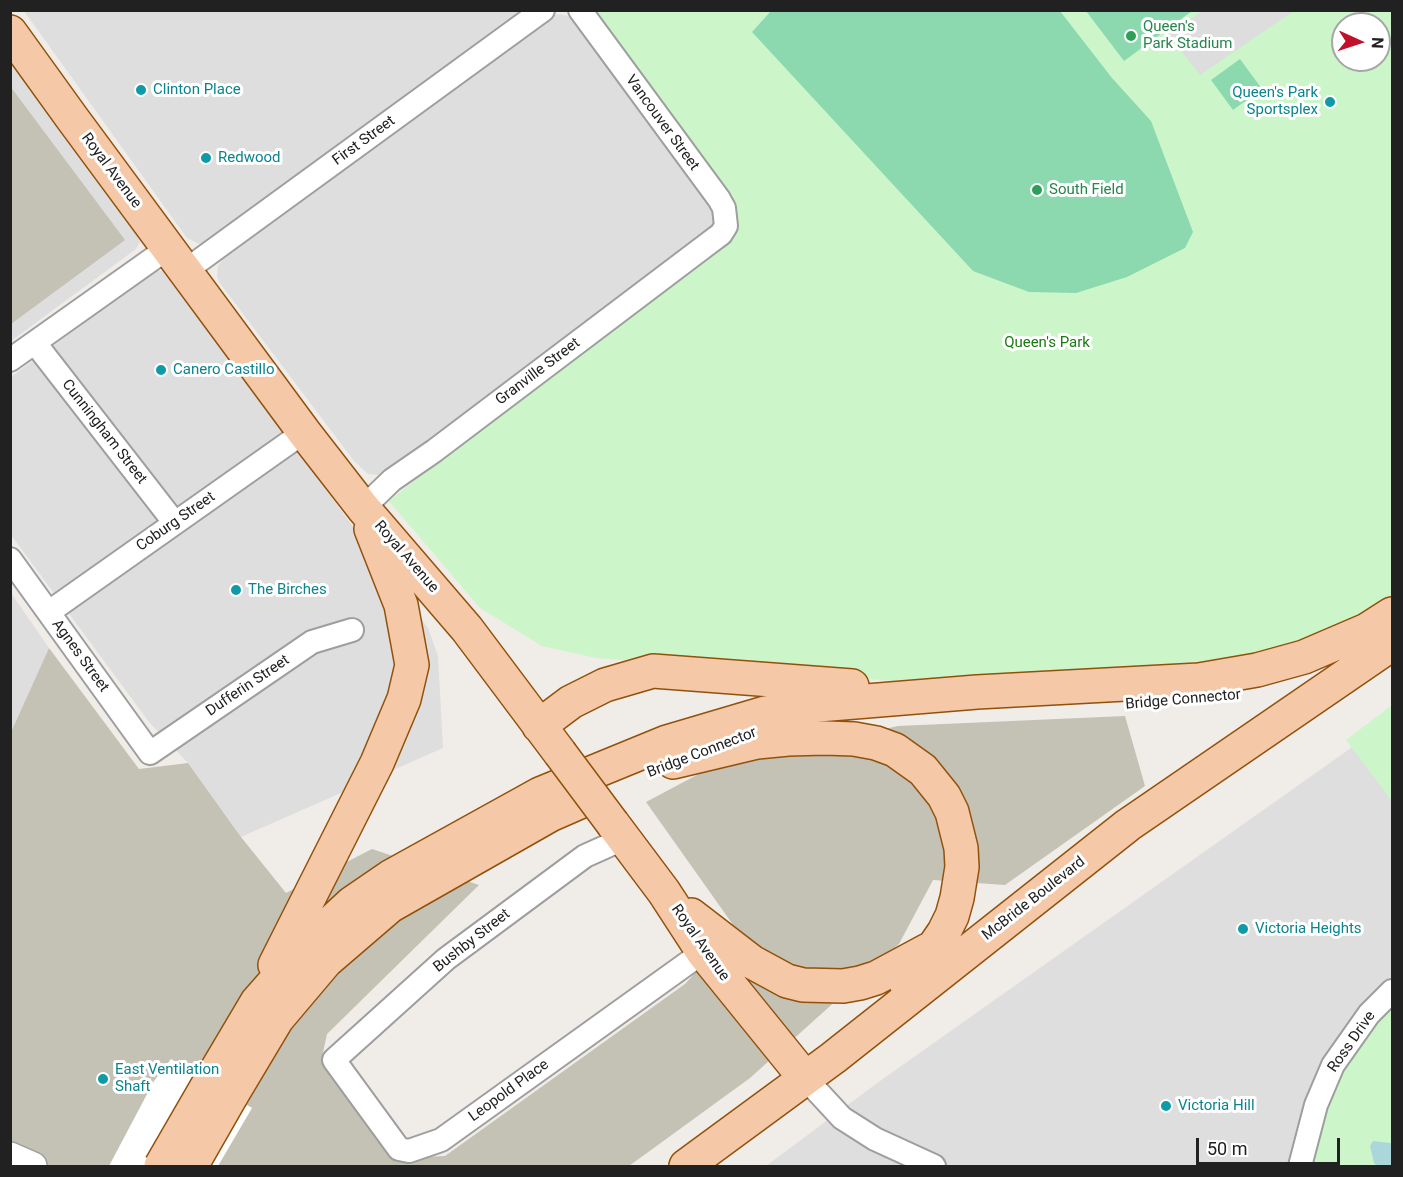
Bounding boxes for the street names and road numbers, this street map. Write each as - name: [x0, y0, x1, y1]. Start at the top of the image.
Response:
- street label: Vancouver Street: [621, 72, 703, 174]
- street label: First Street: [329, 112, 399, 170]
- street label: Royal Avenue: [77, 130, 145, 212]
- street label: Granville Street: [492, 334, 584, 410]
- street label: Cunningham Street: [58, 376, 150, 488]
- street label: Coburg Street: [133, 488, 219, 556]
- street label: Royal Avenue: [370, 517, 442, 597]
- street label: Agnes Street: [48, 616, 112, 696]
- street label: Dufferin Street: [203, 652, 293, 720]
- street label: Bridge Connector: [1125, 686, 1241, 714]
- street label: Bridge Connector: [645, 724, 759, 782]
- street label: McBride Boulevard: [979, 853, 1089, 945]
- street label: Royal Avenue: [667, 901, 733, 985]
- street label: Bushby Street: [430, 905, 514, 977]
- street label: Ross Drive: [1324, 1008, 1380, 1076]
- street label: Leopold Place: [465, 1056, 553, 1126]

